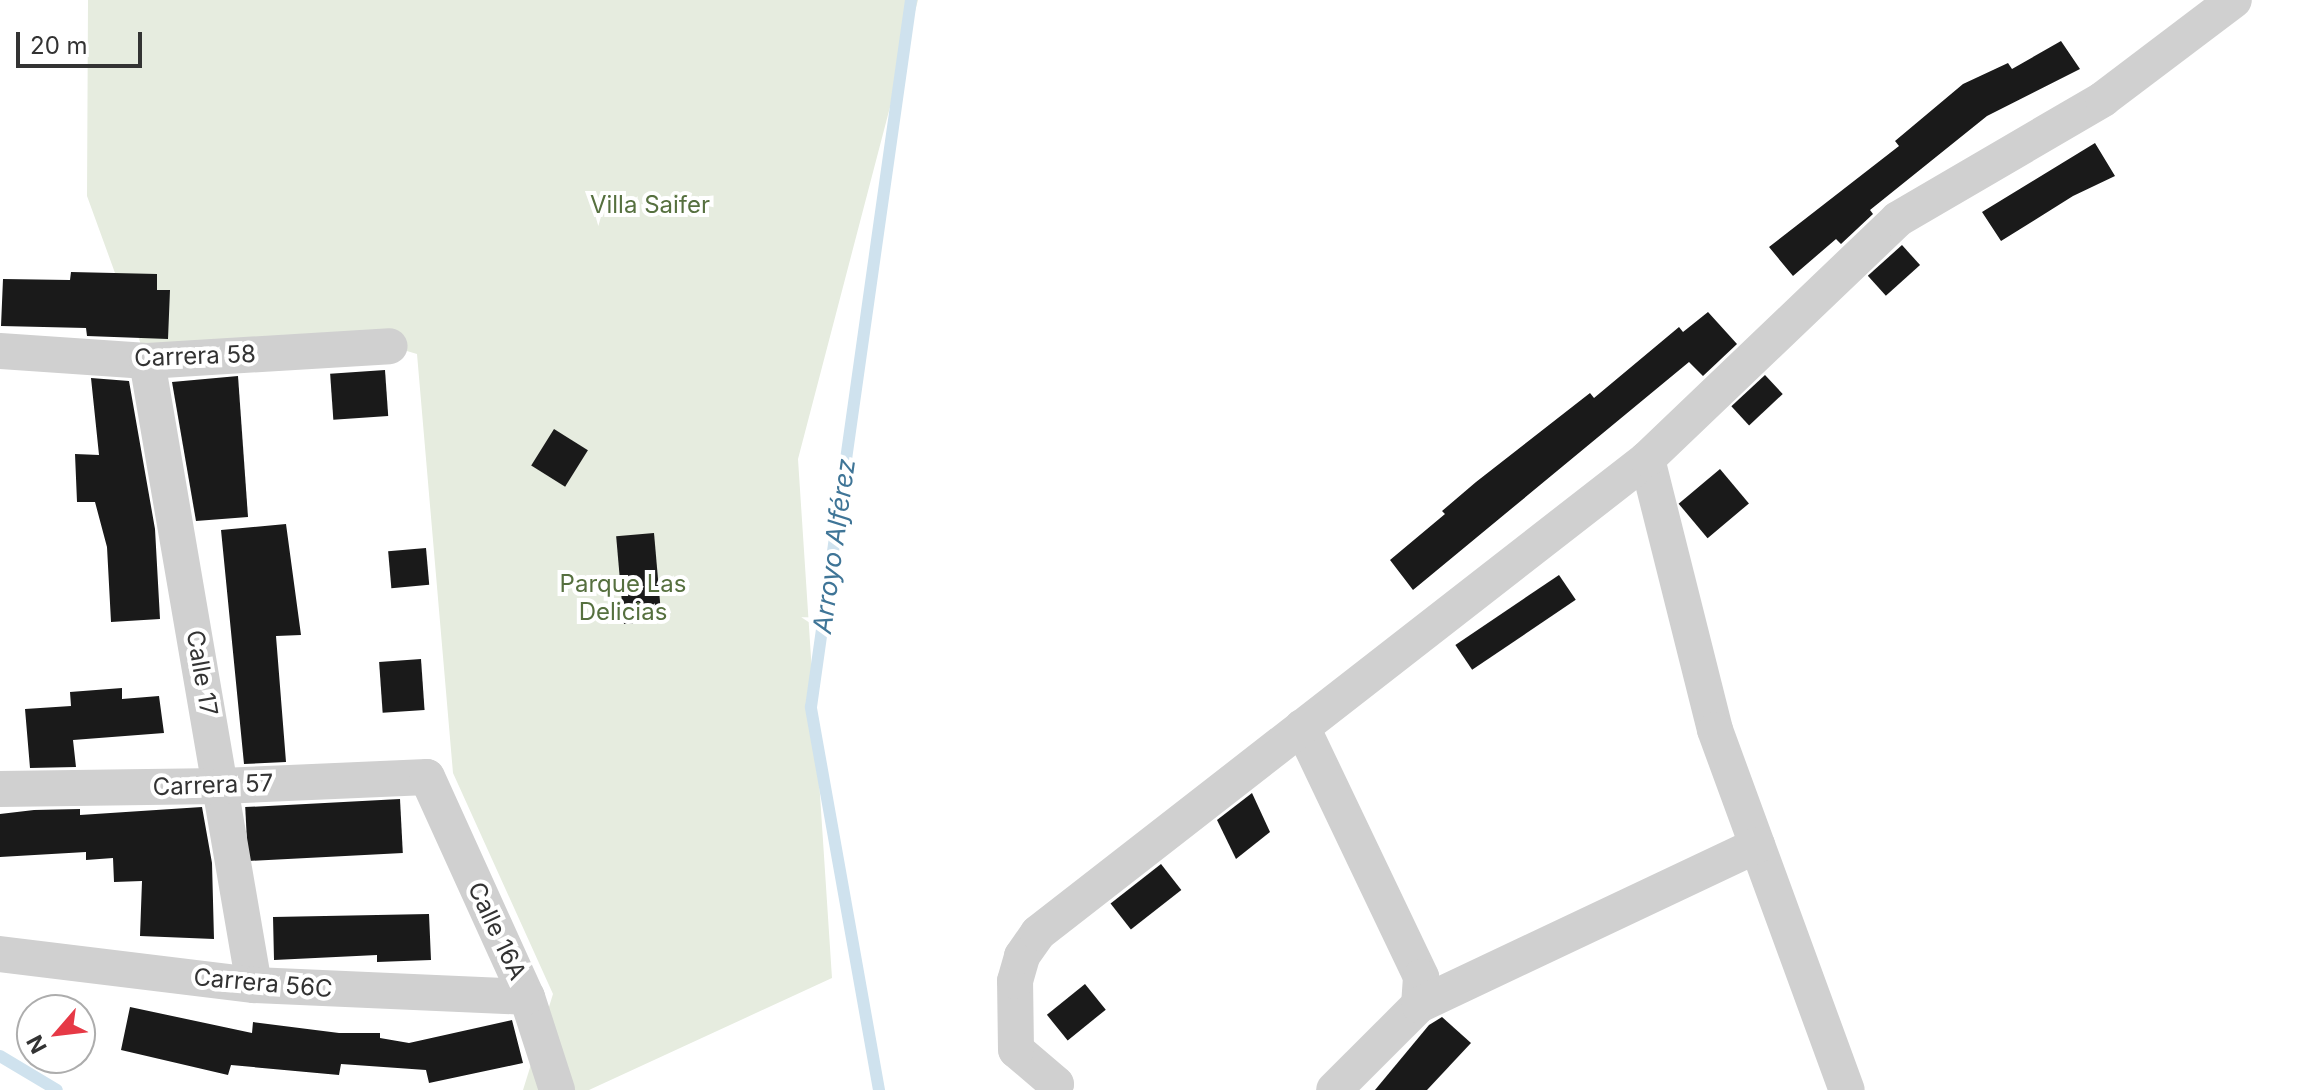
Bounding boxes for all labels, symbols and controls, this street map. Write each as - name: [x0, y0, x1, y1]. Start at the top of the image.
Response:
- scale bar: [20, 16, 146, 66]
- text: 20 m: [30, 31, 88, 60]
- park label: Villa Saifer: [590, 191, 710, 219]
- street label: Carrera 58: [134, 339, 256, 373]
- water label: Arroyo Alférez: [806, 457, 862, 635]
- park label: Parque Las Delicias: [560, 570, 686, 626]
- street label: Calle 17: [180, 628, 224, 718]
- street label: Carrera 57: [152, 769, 274, 801]
- street label: Calle 16A: [462, 878, 532, 984]
- street label: Carrera 56C: [192, 963, 334, 1003]
- north arrow: [16, 994, 96, 1074]
- text: N: [21, 1031, 52, 1058]

